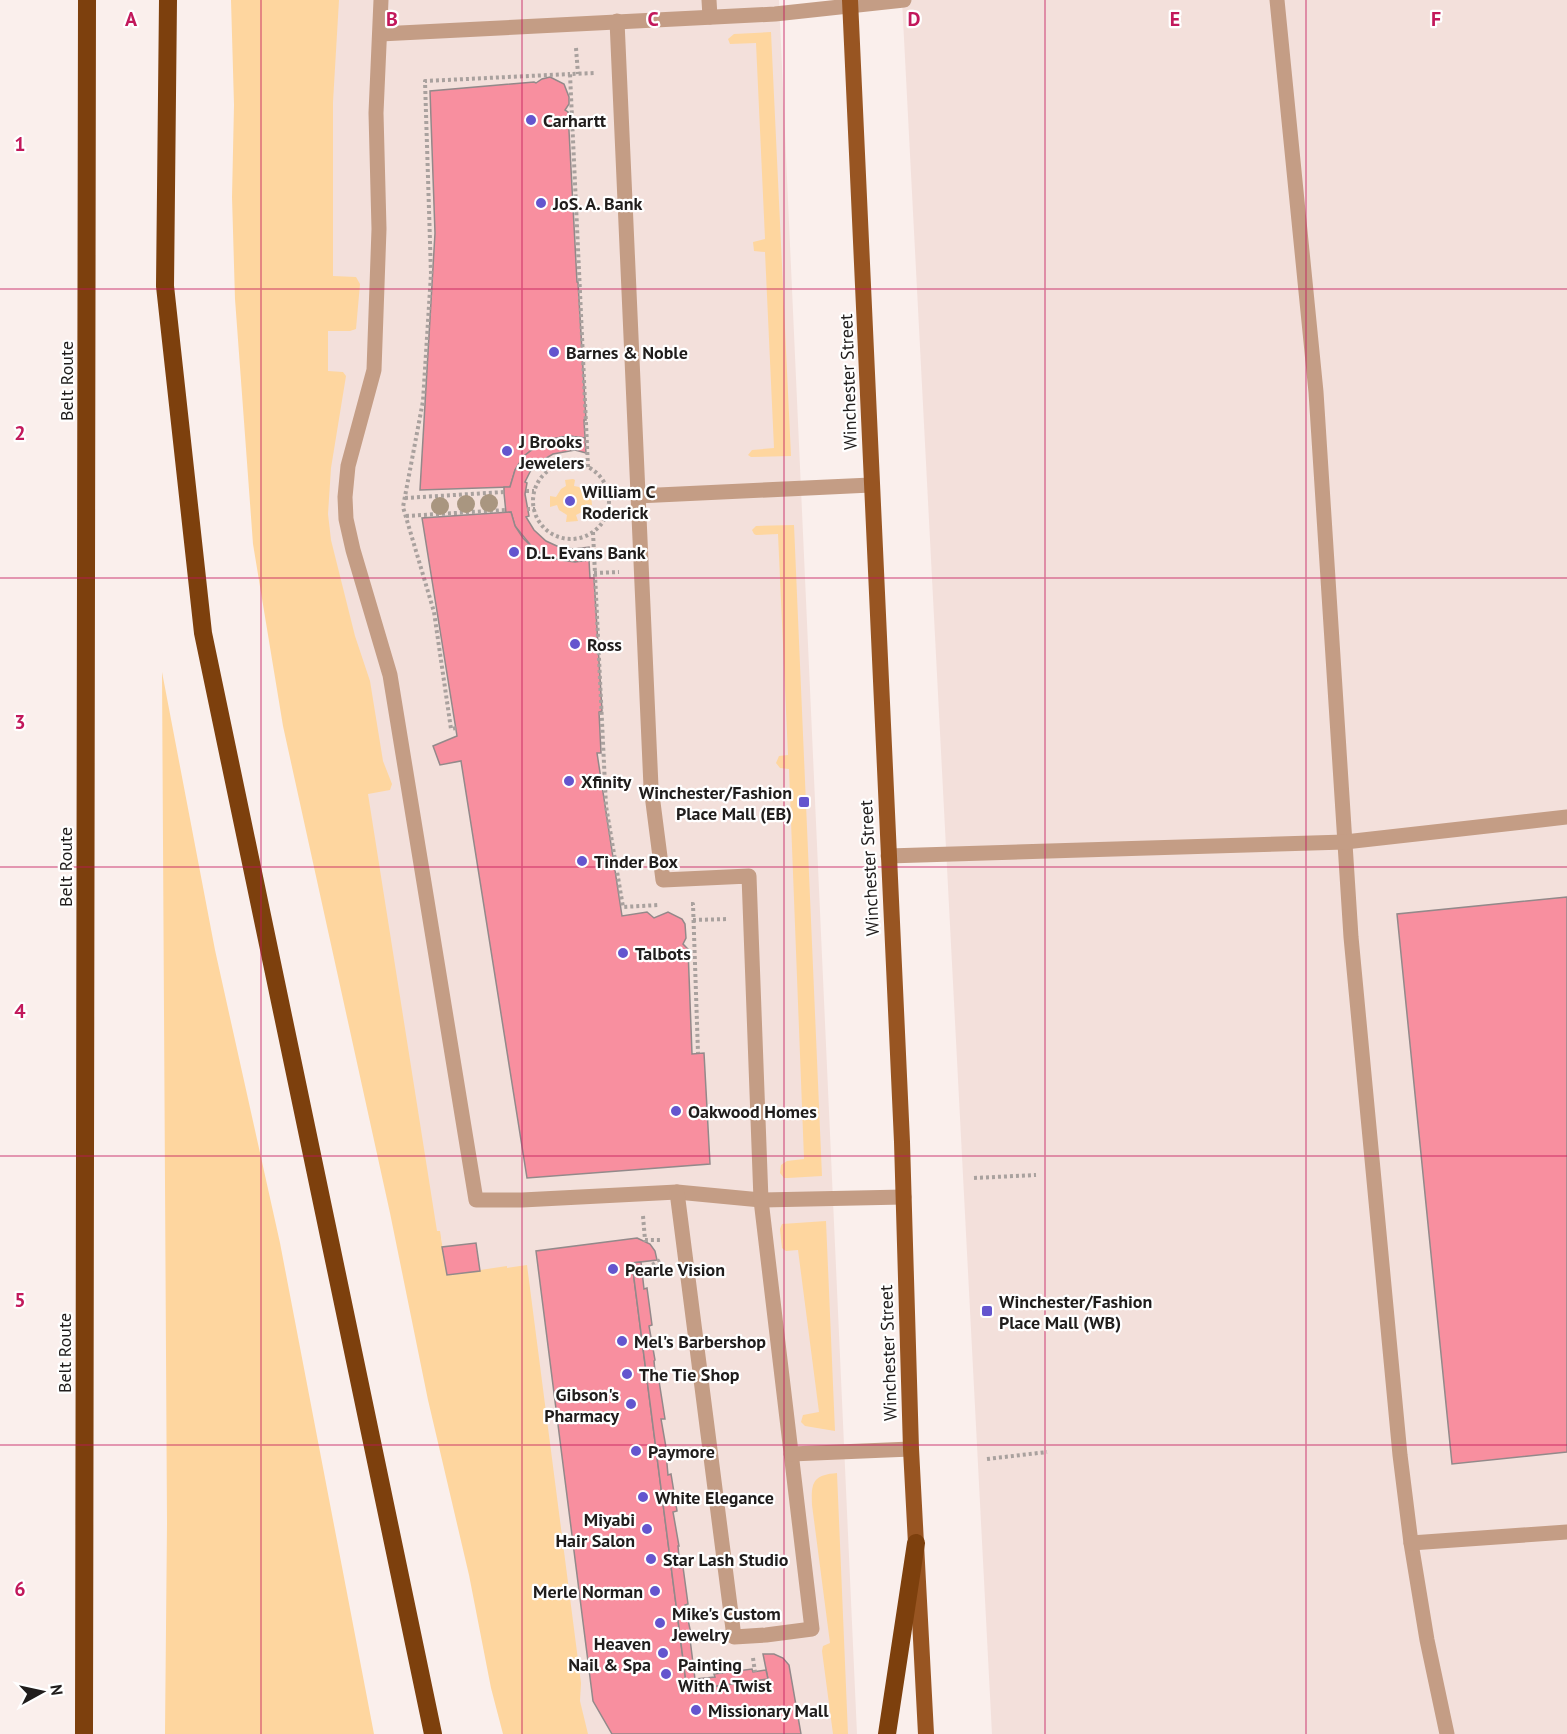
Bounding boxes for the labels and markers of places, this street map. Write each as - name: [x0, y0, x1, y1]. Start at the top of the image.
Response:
- place label: Carhartt: [543, 109, 607, 132]
- marker: Carhartt: [524, 113, 538, 127]
- place label: JoS. A. Bank: [552, 192, 642, 215]
- marker: JoS. A. Bank: [534, 196, 548, 210]
- place label: Barnes & Noble: [566, 341, 688, 364]
- marker: Barnes & Noble: [547, 345, 561, 359]
- place label: J Brooks Jewelers: [518, 430, 585, 474]
- marker: J Brooks Jewelers: [500, 444, 514, 458]
- place label: William C Roderick: [582, 480, 656, 524]
- marker: William C Roderick: [563, 494, 577, 508]
- place label: D.L. Evans Bank: [526, 541, 646, 564]
- marker: D.L. Evans Bank: [507, 545, 521, 559]
- place label: Ross: [587, 633, 622, 656]
- marker: Ross: [568, 637, 582, 651]
- place label: Xfinity: [581, 770, 632, 793]
- marker: Xfinity: [562, 774, 576, 788]
- place label: Winchester/Fashion Place Mall (EB): [639, 781, 792, 825]
- marker: Winchester/Fashion Place Mall (EB): [797, 795, 811, 809]
- place label: Tinder Box: [594, 850, 678, 873]
- marker: Tinder Box: [575, 854, 589, 868]
- place label: Talbots: [635, 942, 691, 965]
- marker: Talbots: [616, 946, 630, 960]
- place label: Oakwood Homes: [688, 1100, 817, 1123]
- marker: Oakwood Homes: [669, 1104, 683, 1118]
- place label: Pearle Vision: [625, 1258, 725, 1281]
- marker: Pearle Vision: [606, 1262, 620, 1276]
- place label: Winchester/Fashion Place Mall (WB): [999, 1290, 1152, 1334]
- marker: Winchester/Fashion Place Mall (WB): [980, 1304, 994, 1318]
- place label: Mel's Barbershop: [634, 1330, 766, 1353]
- marker: Mel's Barbershop: [615, 1334, 629, 1348]
- place label: The Tie Shop: [639, 1363, 740, 1386]
- marker: The Tie Shop: [620, 1367, 634, 1381]
- place label: Gibson's Pharmacy: [544, 1383, 619, 1427]
- marker: Gibson's Pharmacy: [624, 1397, 638, 1411]
- place label: Paymore: [648, 1440, 715, 1463]
- marker: Paymore: [629, 1444, 643, 1458]
- place label: White Elegance: [655, 1486, 774, 1509]
- marker: White Elegance: [636, 1490, 650, 1504]
- place label: Miyabi Hair Salon: [555, 1508, 635, 1552]
- marker: Miyabi Hair Salon: [640, 1522, 654, 1536]
- place label: Star Lash Studio: [663, 1548, 789, 1571]
- marker: Star Lash Studio: [644, 1552, 658, 1566]
- place label: Merle Norman: [533, 1580, 643, 1603]
- marker: Merle Norman: [648, 1584, 662, 1598]
- place label: Mike's Custom Jewelry: [671, 1602, 781, 1646]
- marker: Mike's Custom Jewelry: [653, 1616, 667, 1630]
- place label: Heaven Nail & Spa: [568, 1632, 651, 1676]
- marker: Heaven Nail & Spa: [656, 1646, 670, 1660]
- place label: Painting With A Twist: [678, 1653, 773, 1697]
- marker: Painting With A Twist: [659, 1667, 673, 1681]
- place label: Missionary Mall: [708, 1699, 829, 1722]
- marker: Missionary Mall: [689, 1703, 703, 1717]

